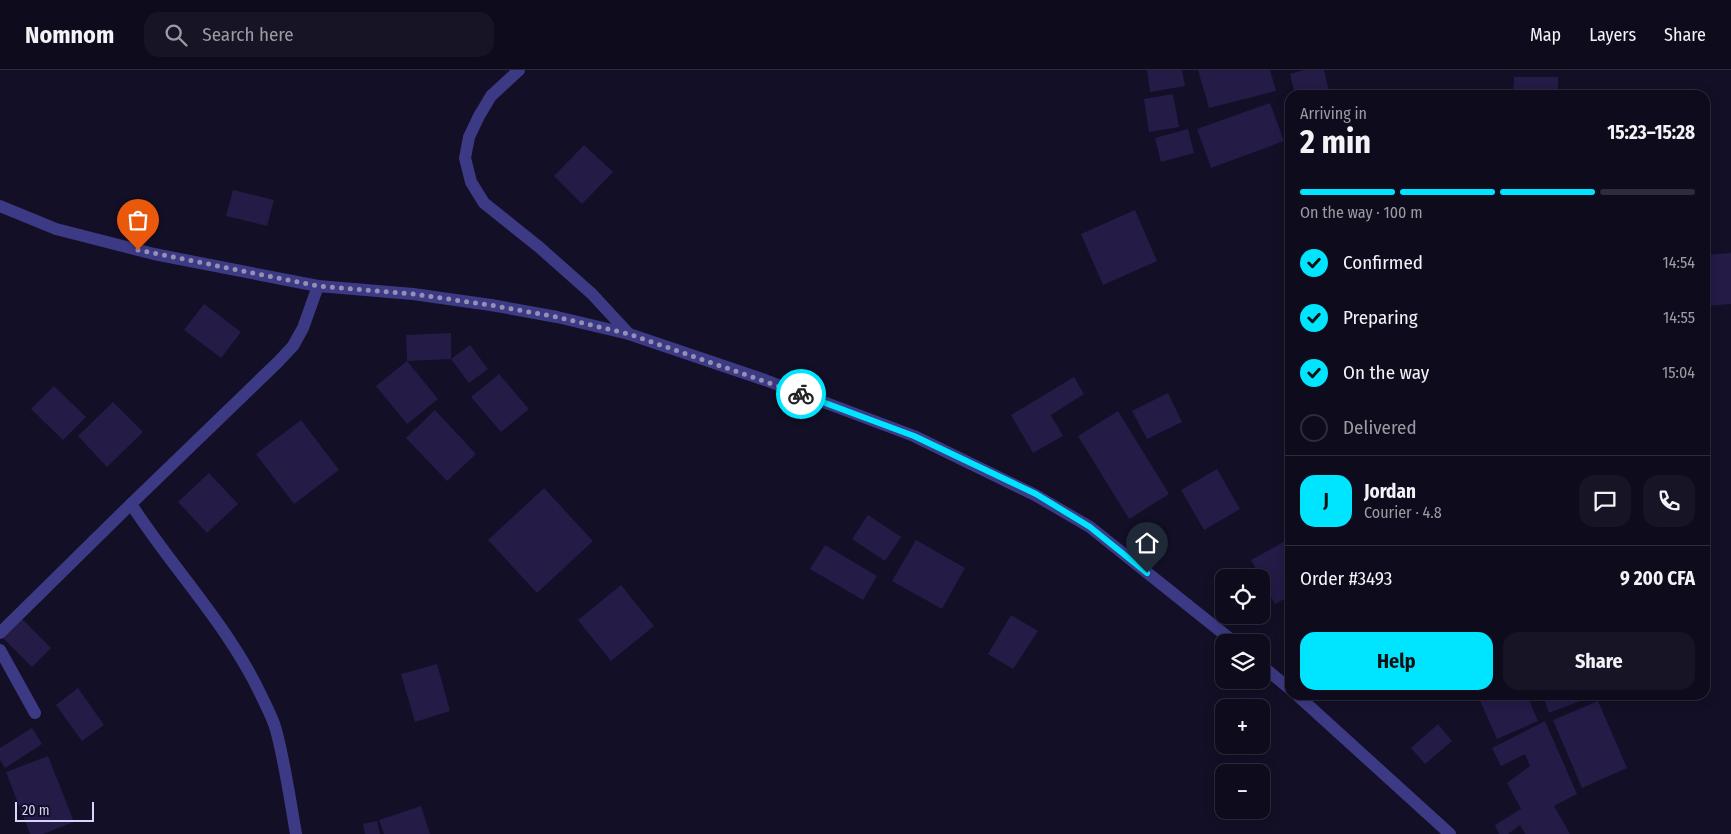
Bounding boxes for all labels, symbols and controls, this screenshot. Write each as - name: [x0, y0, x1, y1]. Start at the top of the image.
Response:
- search box: [144, 12, 494, 57]
- text: Nomnom: [25, 21, 114, 49]
- icon: search: [162, 21, 190, 49]
- text: Search here: [202, 23, 294, 46]
- text: Map: [1530, 24, 1561, 46]
- text: Layers: [1589, 24, 1636, 46]
- text: Share: [1664, 24, 1706, 46]
- text: Arriving in: [1300, 104, 1367, 123]
- text: 15:23–15:28: [1607, 121, 1695, 144]
- text: 2 min: [1300, 123, 1371, 161]
- pin: [117, 199, 159, 250]
- text: On the way · 100 m: [1300, 203, 1422, 222]
- icon: bag: [124, 206, 152, 234]
- icon: check: [1300, 249, 1328, 277]
- text: Confirmed: [1343, 251, 1423, 274]
- text: 14:54: [1662, 253, 1695, 272]
- icon: check: [1300, 304, 1328, 332]
- text: Preparing: [1343, 306, 1418, 329]
- text: 14:55: [1663, 308, 1695, 327]
- icon: check: [1300, 359, 1328, 387]
- text: On the way: [1343, 361, 1429, 384]
- text: 15:04: [1662, 363, 1695, 382]
- courier: [776, 369, 826, 419]
- icon: bike: [787, 380, 815, 408]
- text: Delivered: [1343, 416, 1417, 439]
- button: chat: [1579, 475, 1631, 527]
- button: phone: [1643, 475, 1695, 527]
- text: Jordan: [1364, 480, 1416, 503]
- text: J: [1323, 489, 1329, 512]
- text: Courier · 4.8: [1364, 503, 1442, 522]
- pin: [1126, 522, 1168, 573]
- icon: home: [1133, 529, 1161, 557]
- text: Order #3493: [1300, 567, 1392, 590]
- text: 9 200 CFA: [1620, 567, 1695, 590]
- map controls: [1215, 569, 1270, 819]
- button: locate: [1215, 569, 1270, 624]
- button: Help: [1300, 632, 1493, 690]
- button: Share: [1503, 632, 1695, 690]
- button: layers: [1215, 634, 1270, 689]
- button: +: [1215, 699, 1270, 754]
- button: −: [1215, 764, 1270, 819]
- scale bar: [15, 799, 94, 822]
- text: 20 m: [22, 802, 50, 819]

